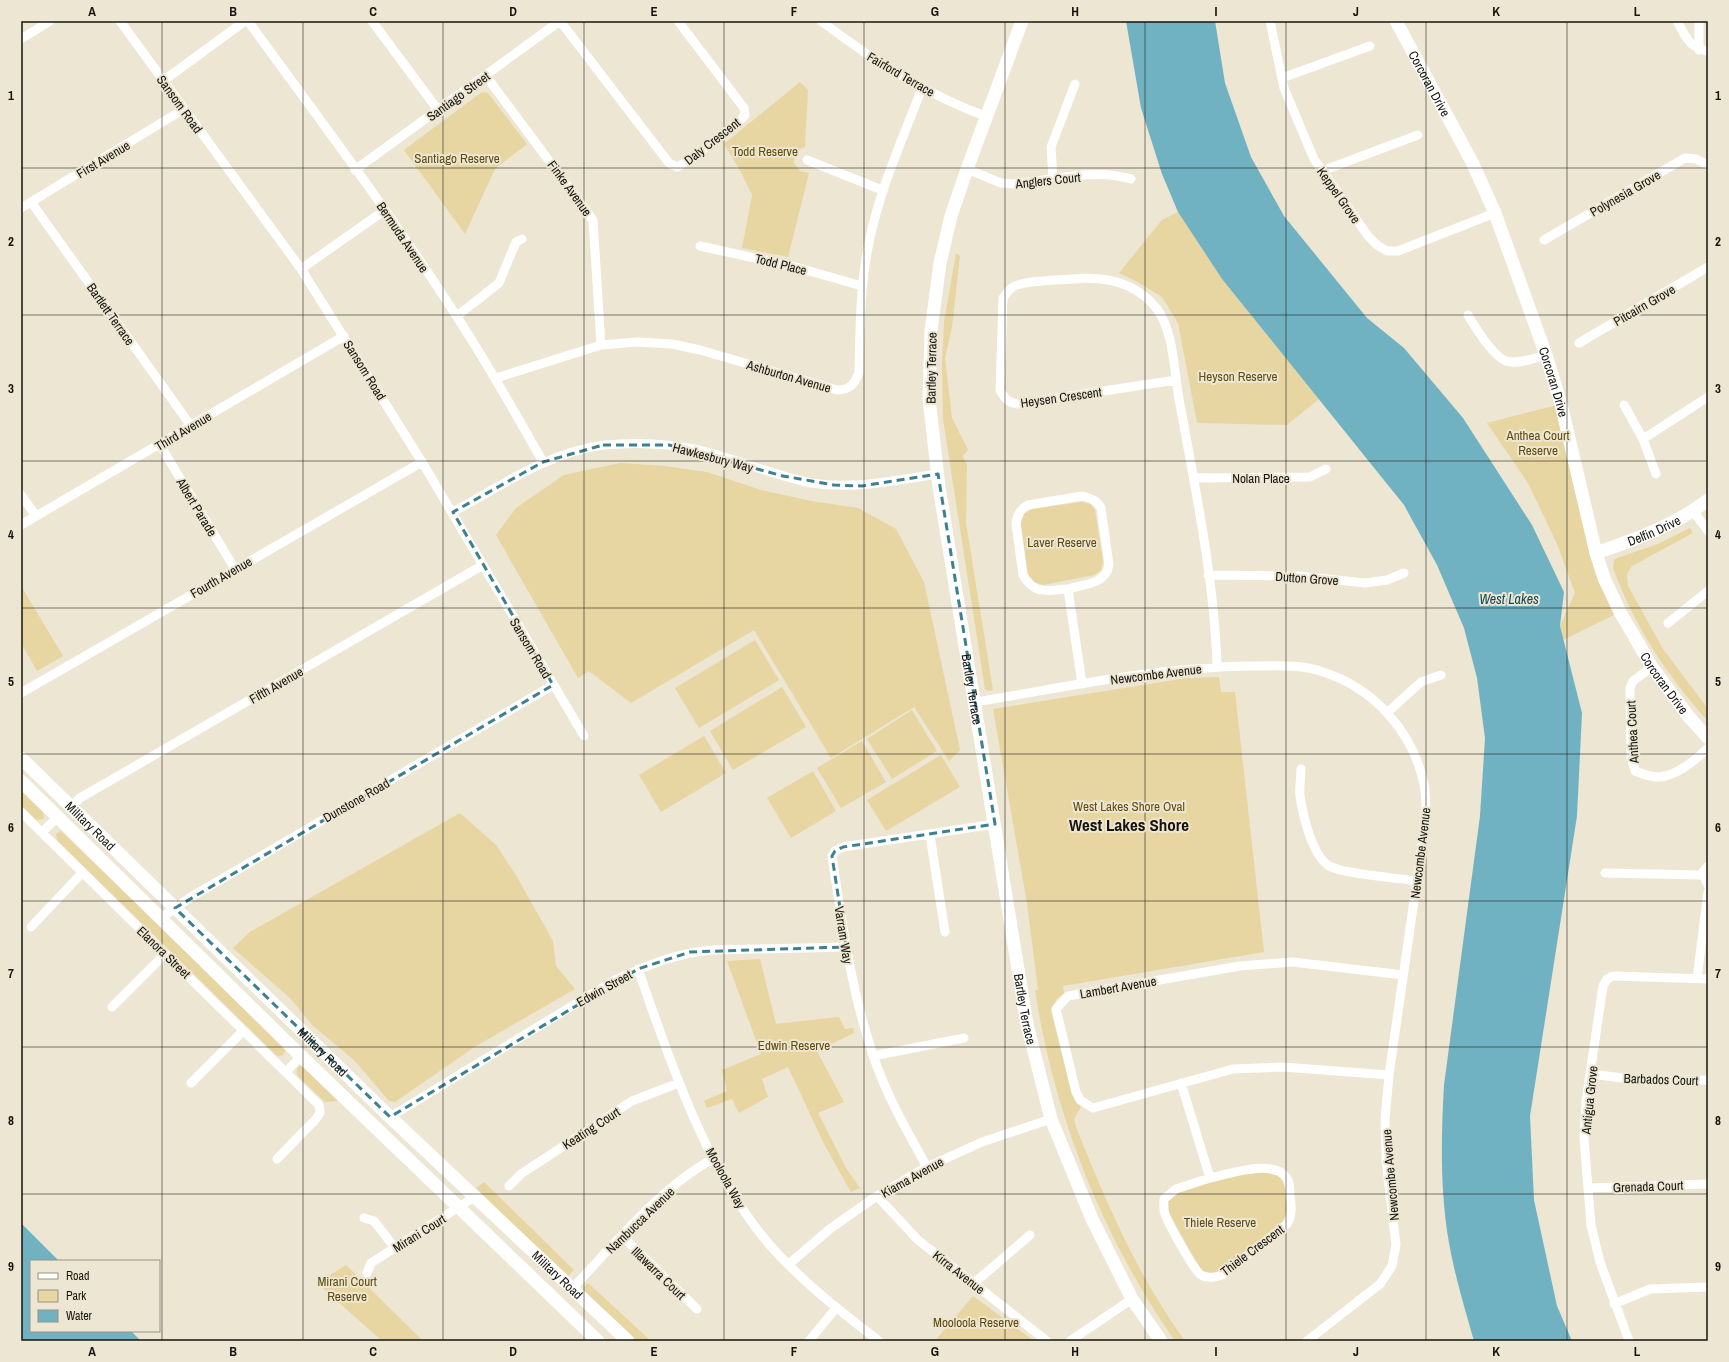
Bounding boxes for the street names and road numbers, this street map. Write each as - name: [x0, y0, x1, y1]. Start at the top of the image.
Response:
- street label: Fairford Terrace: [864, 48, 938, 101]
- street label: Corcoran Drive: [1405, 48, 1454, 120]
- street label: Santiago Street: [423, 68, 493, 125]
- street label: Sansom Road: [153, 72, 206, 137]
- street label: Daly Crescent: [681, 114, 744, 169]
- street label: First Avenue: [73, 137, 133, 182]
- street label: Finke Avenue: [544, 157, 596, 220]
- street label: Keppel Grove: [1313, 164, 1364, 227]
- street label: Polynesia Grove: [1587, 166, 1664, 220]
- street label: Anglers Court: [1014, 169, 1081, 192]
- street label: Bermuda Avenue: [373, 199, 432, 276]
- street label: Todd Place: [753, 250, 809, 279]
- street label: Bartlett Terrace: [83, 280, 138, 349]
- street label: Pitcairn Grove: [1610, 281, 1678, 330]
- street label: Bartley Terrace: [922, 332, 941, 404]
- street label: Sansom Road: [339, 337, 390, 403]
- street label: Corcoran Drive: [1535, 345, 1572, 419]
- street label: Ashburton Avenue: [744, 356, 833, 397]
- street label: Heysen Crescent: [1019, 383, 1103, 412]
- street label: Third Avenue: [152, 408, 215, 455]
- street label: Hawkesbury Way: [671, 439, 756, 477]
- street label: Nolan Place: [1232, 470, 1290, 487]
- street label: Albert Parade: [172, 474, 221, 540]
- street label: Delfin Drive: [1625, 512, 1684, 550]
- street label: Fourth Avenue: [187, 553, 255, 602]
- street label: Dutton Grove: [1275, 568, 1339, 589]
- street label: Sansom Road: [506, 615, 555, 682]
- street label: Corcoran Drive: [1636, 649, 1692, 718]
- street label: Bartley Terrace: [957, 653, 986, 726]
- street label: Newcombe Avenue: [1110, 660, 1203, 689]
- street label: Fifth Avenue: [246, 663, 306, 708]
- street label: Anthea Court: [1622, 700, 1643, 765]
- street label: Dunstone Road: [320, 775, 393, 826]
- street label: Military Road: [61, 798, 119, 854]
- street label: Newcombe Avenue: [1406, 806, 1435, 900]
- street label: Varram Way: [831, 905, 857, 966]
- street label: Elanora Street: [133, 923, 194, 982]
- street label: Edwin Street: [573, 966, 635, 1011]
- street label: Bartley Terrace: [1010, 972, 1040, 1046]
- street label: Lambert Avenue: [1078, 972, 1158, 1003]
- street label: Military Road: [294, 1024, 351, 1080]
- street label: Antigua Grove: [1577, 1065, 1602, 1136]
- street label: Barbados Court: [1623, 1070, 1699, 1089]
- street label: Keating Court: [559, 1103, 624, 1153]
- street label: Newcombe Avenue: [1378, 1128, 1403, 1221]
- street label: Mooloola Way: [702, 1145, 750, 1212]
- street label: Kiama Avenue: [878, 1153, 947, 1202]
- street label: Grenada Court: [1612, 1177, 1684, 1196]
- street label: Nambucca Avenue: [602, 1183, 678, 1257]
- street label: Mirani Court: [390, 1211, 449, 1256]
- street label: Thiele Crescent: [1217, 1221, 1287, 1280]
- street label: Illawarra Court: [628, 1243, 690, 1304]
- street label: Military Road: [528, 1247, 586, 1303]
- street label: Kirra Avenue: [929, 1247, 988, 1298]

